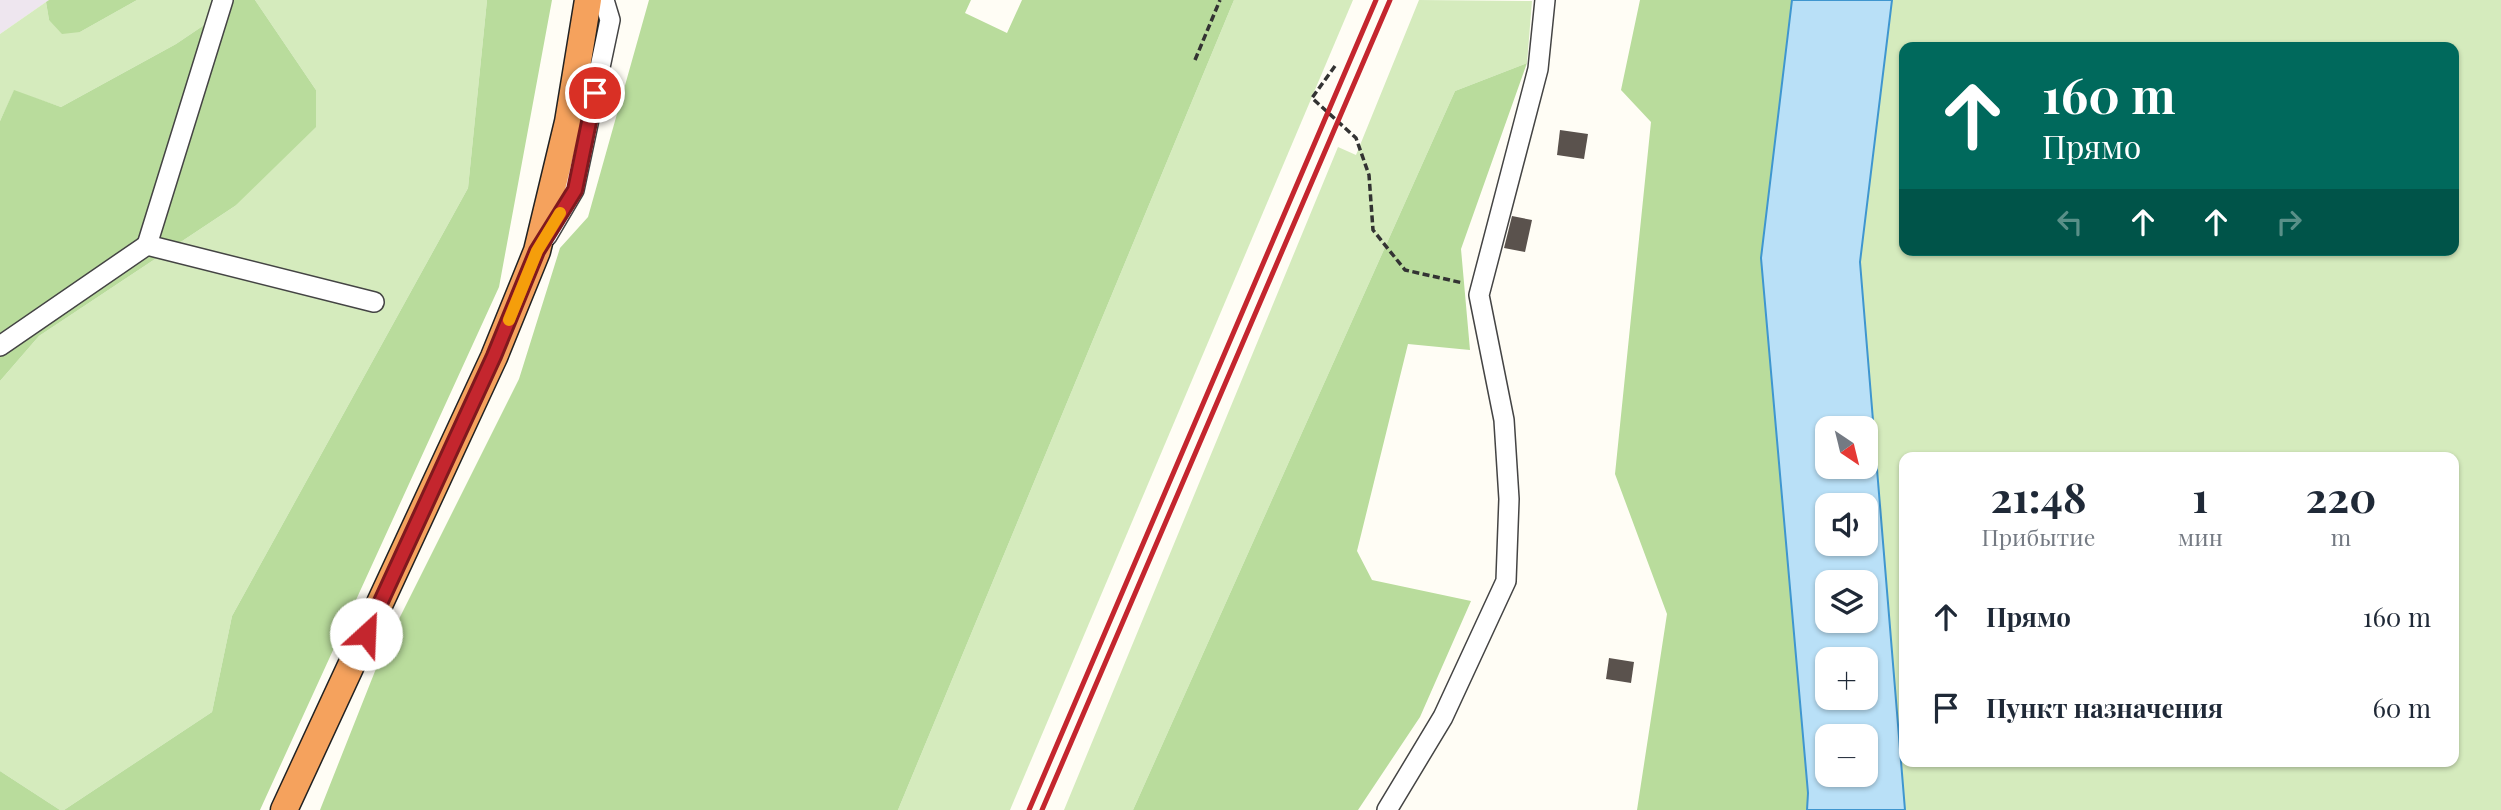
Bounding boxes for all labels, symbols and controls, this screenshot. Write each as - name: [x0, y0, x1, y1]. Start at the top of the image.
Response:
- text: 160 m: [2042, 61, 2176, 126]
- pin: [565, 63, 625, 123]
- icon: ahead: [1927, 70, 2018, 161]
- icon: arrive: [576, 74, 614, 112]
- text: Прямо: [2042, 124, 2141, 167]
- icon: left: [2051, 203, 2089, 241]
- icon: ahead: [2124, 203, 2162, 241]
- icon: ahead: [2197, 203, 2235, 241]
- icon: right: [2270, 203, 2308, 241]
- north arrow: [1815, 416, 1878, 480]
- map controls: [1815, 416, 1878, 787]
- text: 21:48: [1991, 468, 2086, 524]
- text: 1: [2192, 468, 2208, 524]
- text: 220: [2305, 468, 2376, 524]
- button: sound: [1815, 493, 1878, 556]
- text: Прибытие: [1982, 521, 2095, 552]
- text: мин: [2178, 521, 2223, 552]
- text: m: [2331, 521, 2351, 552]
- button: layers: [1815, 570, 1878, 633]
- position arrow: [329, 597, 403, 671]
- icon: ahead: [1927, 598, 1965, 636]
- text: Прямо: [1986, 599, 2071, 634]
- text: 160 m: [2363, 599, 2431, 634]
- button: +: [1815, 647, 1878, 710]
- icon: arrive: [1927, 689, 1965, 727]
- text: Пункт назначения: [1986, 690, 2223, 725]
- text: 60 m: [2372, 690, 2431, 725]
- button: −: [1815, 724, 1878, 787]

